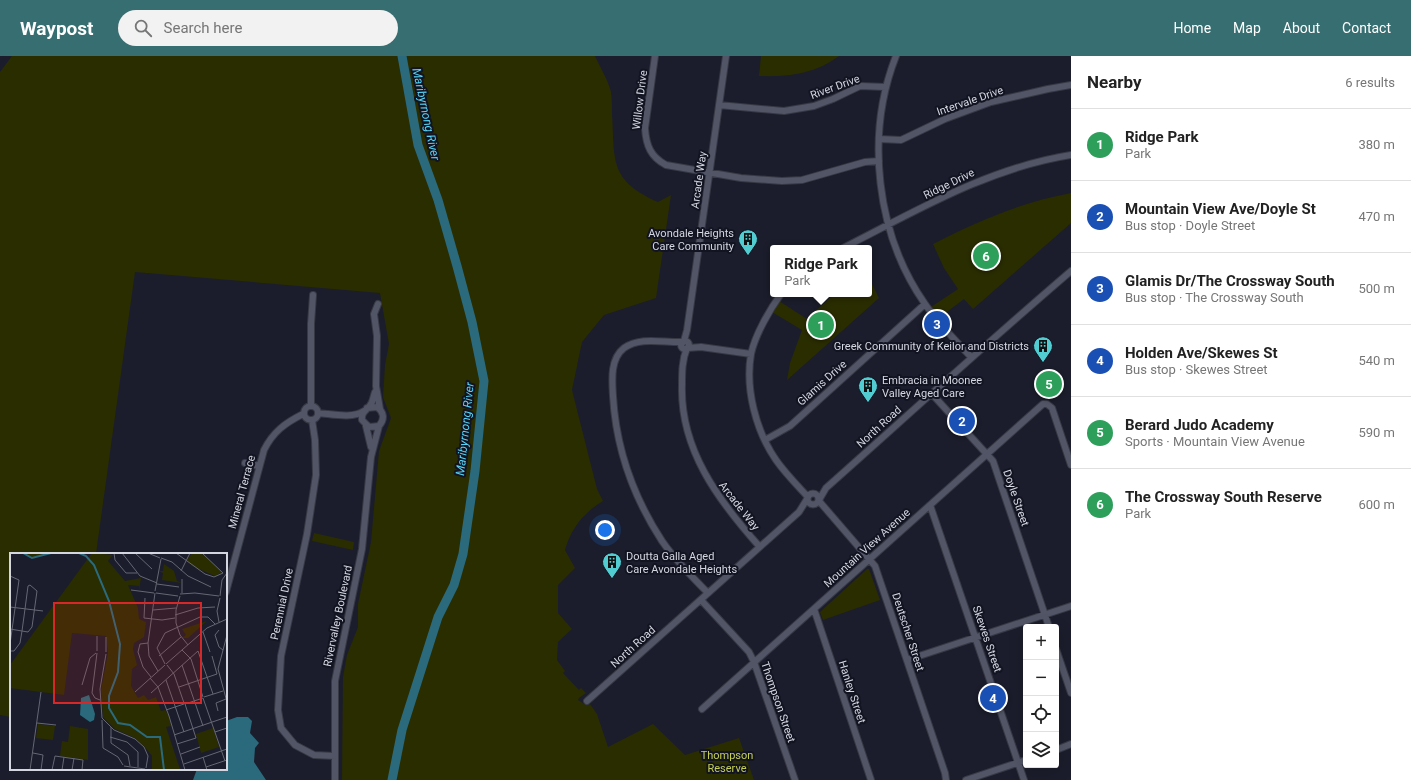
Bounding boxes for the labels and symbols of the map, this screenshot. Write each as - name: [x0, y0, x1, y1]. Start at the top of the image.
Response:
- water label: Maribyrnong River: [409, 67, 443, 162]
- street label: Willow Drive: [630, 69, 650, 130]
- street label: River Drive: [808, 72, 862, 102]
- street label: Intervale Drive: [935, 83, 1005, 118]
- street label: Arcade Way: [689, 150, 710, 210]
- street label: Ridge Drive: [921, 166, 977, 202]
- place label: Avondale Heights Care Community: [648, 227, 735, 253]
- building icon: Avondale Heights Care Community: [737, 228, 759, 256]
- pin: 6: [973, 241, 999, 271]
- pin: 3: [924, 309, 950, 339]
- pin: 1: [808, 310, 834, 340]
- building icon: Greek Community of Keilor and Districts: [1032, 335, 1054, 363]
- place label: Greek Community of Keilor and Districts: [834, 340, 1029, 353]
- street label: Glamis Drive: [795, 357, 849, 408]
- pin: 5: [1036, 369, 1062, 399]
- place label: Embracia in Moonee Valley Aged Care: [882, 374, 982, 400]
- building icon: Embracia in Moonee Valley Aged Care: [857, 375, 879, 403]
- water label: Maribyrnong River: [453, 381, 477, 476]
- street label: North Road: [854, 404, 904, 450]
- pin: 2: [949, 406, 975, 436]
- street label: Mineral Terrace: [226, 454, 258, 530]
- street label: Doyle Street: [1000, 468, 1032, 528]
- street label: Arcade Way: [716, 479, 762, 533]
- street label: Mountain View Avenue: [821, 506, 913, 590]
- your location: [595, 520, 615, 540]
- place label: Doutta Galla Aged Care Avondale Heights: [626, 550, 737, 576]
- building icon: Doutta Galla Aged Care Avondale Heights: [601, 551, 623, 579]
- inset map: [10, 553, 227, 770]
- street label: Rivervalley Boulevard: [321, 564, 355, 668]
- street label: Perennial Drive: [268, 567, 296, 641]
- street label: Deutscher Street: [889, 591, 927, 673]
- street label: Skewes Street: [970, 604, 1005, 674]
- street label: North Road: [608, 624, 658, 670]
- street label: Hanley Street: [836, 659, 868, 725]
- street label: Thompson Street: [758, 660, 798, 744]
- pin: 4: [980, 683, 1006, 713]
- park label: Thompson Reserve: [701, 749, 753, 775]

